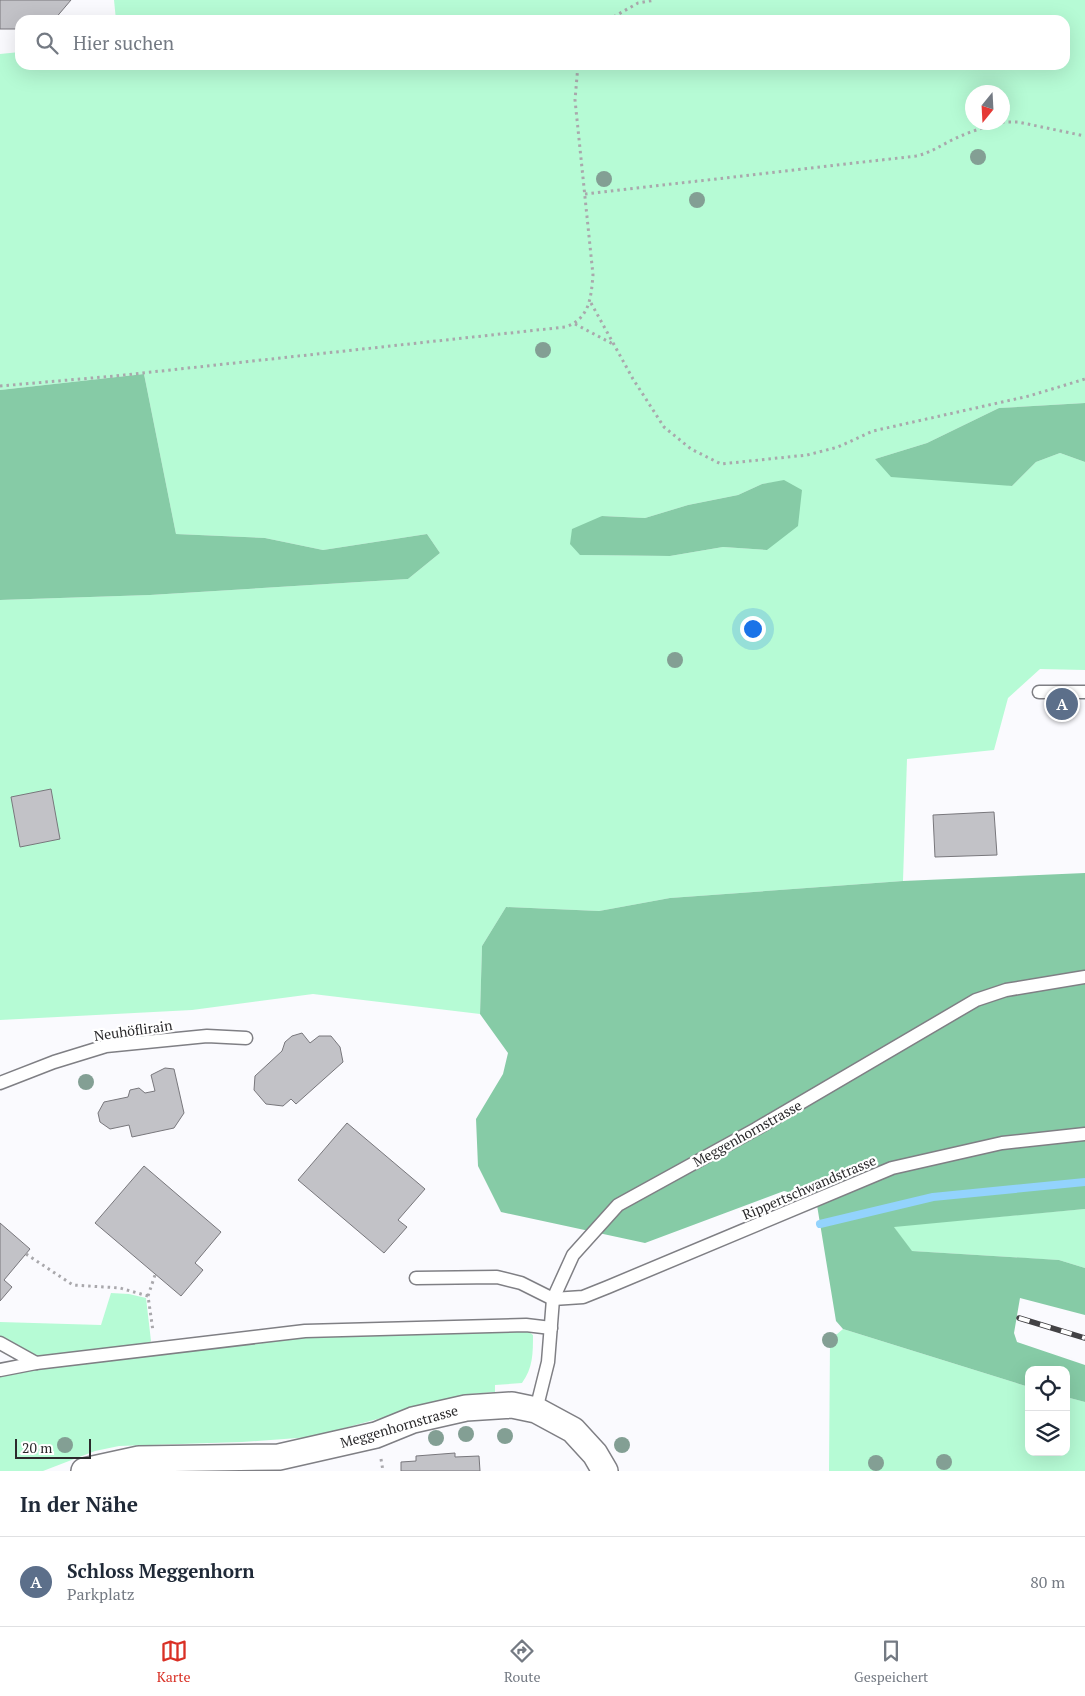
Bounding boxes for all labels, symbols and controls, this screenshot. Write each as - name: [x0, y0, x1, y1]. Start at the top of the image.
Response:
- search box: [15, 15, 1070, 70]
- icon: search: [33, 29, 61, 57]
- text: Hier suchen: [73, 30, 174, 55]
- north arrow: [965, 85, 1010, 130]
- your location: [740, 616, 766, 642]
- pin: A: [1046, 685, 1078, 723]
- street label: Neuhöflirain: [93, 1015, 174, 1045]
- street label: Meggenhornstrasse: [689, 1095, 805, 1171]
- street label: Rippertschwandstrasse: [739, 1150, 879, 1224]
- map controls: [1025, 1366, 1070, 1456]
- button: locate: [1025, 1366, 1070, 1411]
- street label: Meggenhornstrasse: [338, 1400, 460, 1452]
- button: layers: [1025, 1411, 1070, 1456]
- scale bar: [15, 1436, 91, 1459]
- text: 20 m: [22, 1438, 52, 1457]
- text: In der Nähe: [20, 1490, 138, 1518]
- text: Schloss Meggenhorn: [67, 1558, 254, 1583]
- text: A: [30, 1571, 42, 1593]
- text: 80 m: [1030, 1571, 1065, 1593]
- text: Parkplatz: [67, 1583, 135, 1605]
- tab: Karte: [157, 1637, 190, 1686]
- tab: Route: [504, 1637, 541, 1686]
- tab: Gespeichert: [854, 1637, 928, 1686]

